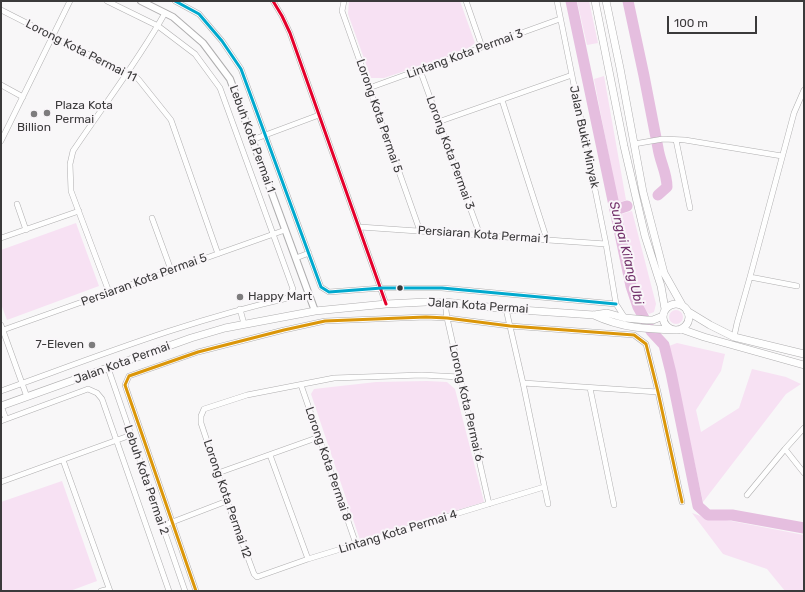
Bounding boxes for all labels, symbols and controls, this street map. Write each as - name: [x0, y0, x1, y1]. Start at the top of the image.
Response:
- scale bar: [669, 8, 759, 34]
- text: 100 m: [674, 16, 708, 30]
- street label: Lorong Kota Permai 11: [23, 17, 139, 85]
- street label: Lintang Kota Permai 3: [405, 26, 525, 82]
- street label: Lorong Kota Permai 5: [353, 57, 405, 175]
- street label: Lebuh Kota Permai 1: [226, 83, 278, 195]
- street label: Jalan Bukit Minyak: [566, 84, 602, 190]
- street label: Lorong Kota Permai 3: [423, 94, 477, 212]
- place label: Plaza Kota Permai: [55, 99, 113, 127]
- marker: Plaza Kota Permai: [42, 108, 52, 118]
- marker: Billion: [29, 109, 39, 119]
- place label: Billion: [17, 121, 51, 135]
- water label: Sungai Kilang Ubi: [606, 200, 646, 306]
- street label: Persiaran Kota Permai 1: [417, 223, 549, 247]
- street label: Persiaran Kota Permai 5: [79, 250, 209, 310]
- unlabelled marker: [395, 283, 405, 293]
- place label: Happy Mart: [248, 290, 312, 304]
- marker: Happy Mart: [235, 292, 245, 302]
- street label: Jalan Kota Permai: [427, 295, 529, 317]
- place label: 7-Eleven: [35, 338, 84, 352]
- street label: Jalan Kota Permai: [72, 339, 172, 387]
- marker: 7-Eleven: [87, 340, 97, 350]
- street label: Lorong Kota Permai 6: [446, 343, 486, 463]
- street label: Lorong Kota Permai 8: [302, 405, 354, 523]
- street label: Lebuh Kota Permai 2: [120, 423, 172, 537]
- street label: Lorong Kota Permai 12: [200, 438, 254, 560]
- street label: Lintang Kota Permai 4: [337, 507, 459, 557]

